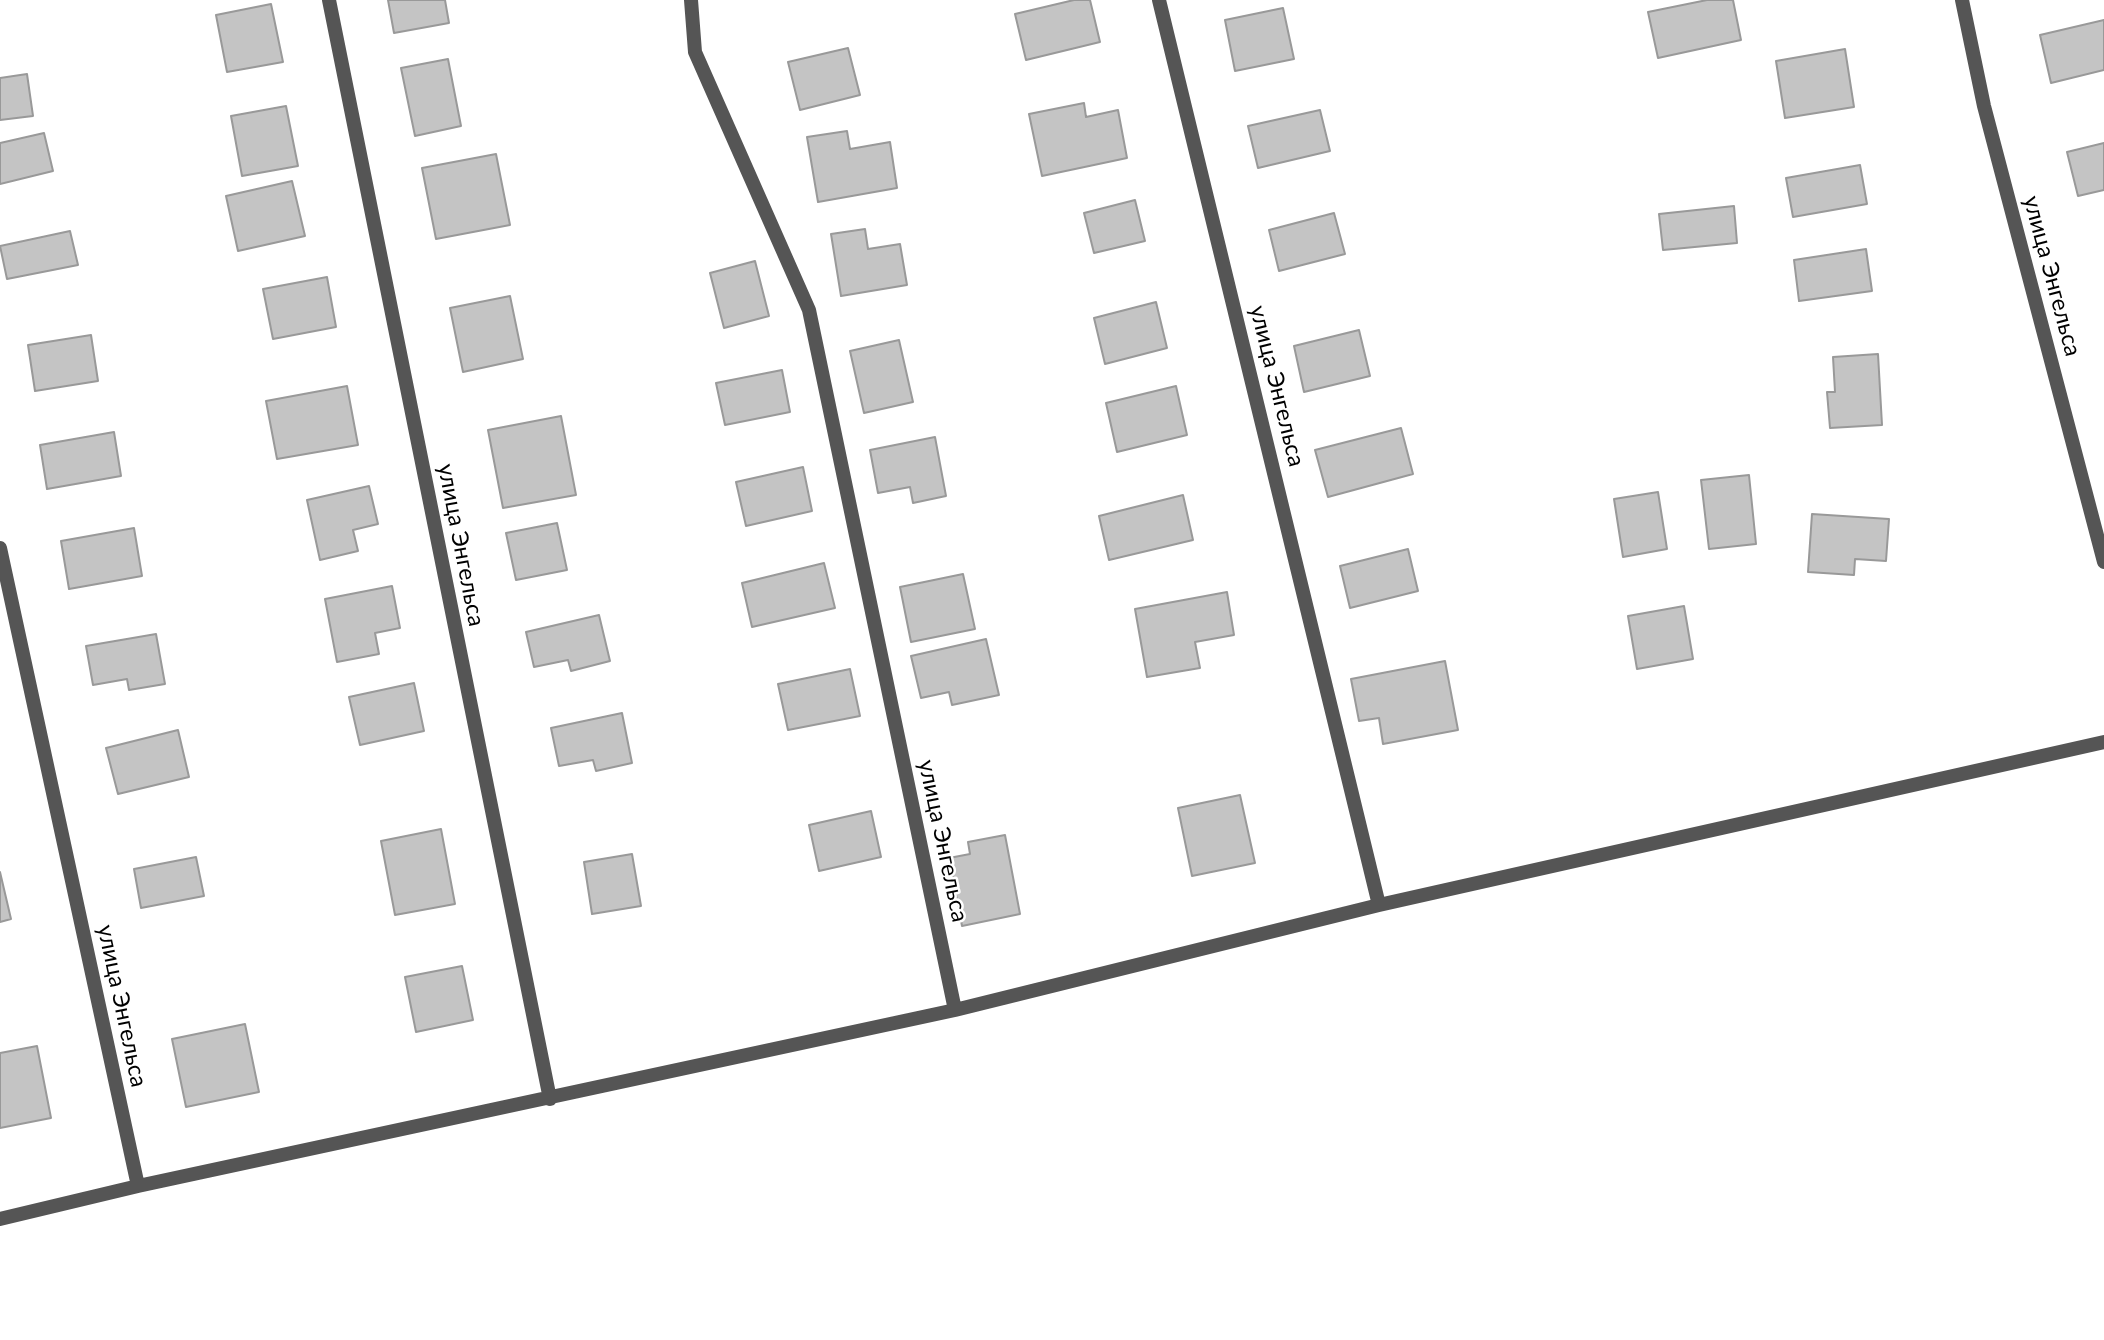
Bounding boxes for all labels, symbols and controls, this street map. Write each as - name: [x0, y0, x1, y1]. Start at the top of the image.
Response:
- street label: улица Энгельса: [2017, 193, 2087, 359]
- street label: улица Энгельса: [1244, 303, 1310, 469]
- street label: улица Энгельса: [432, 461, 490, 629]
- street label: улица Энгельса: [912, 757, 974, 925]
- street label: улица Энгельса: [91, 922, 153, 1090]

